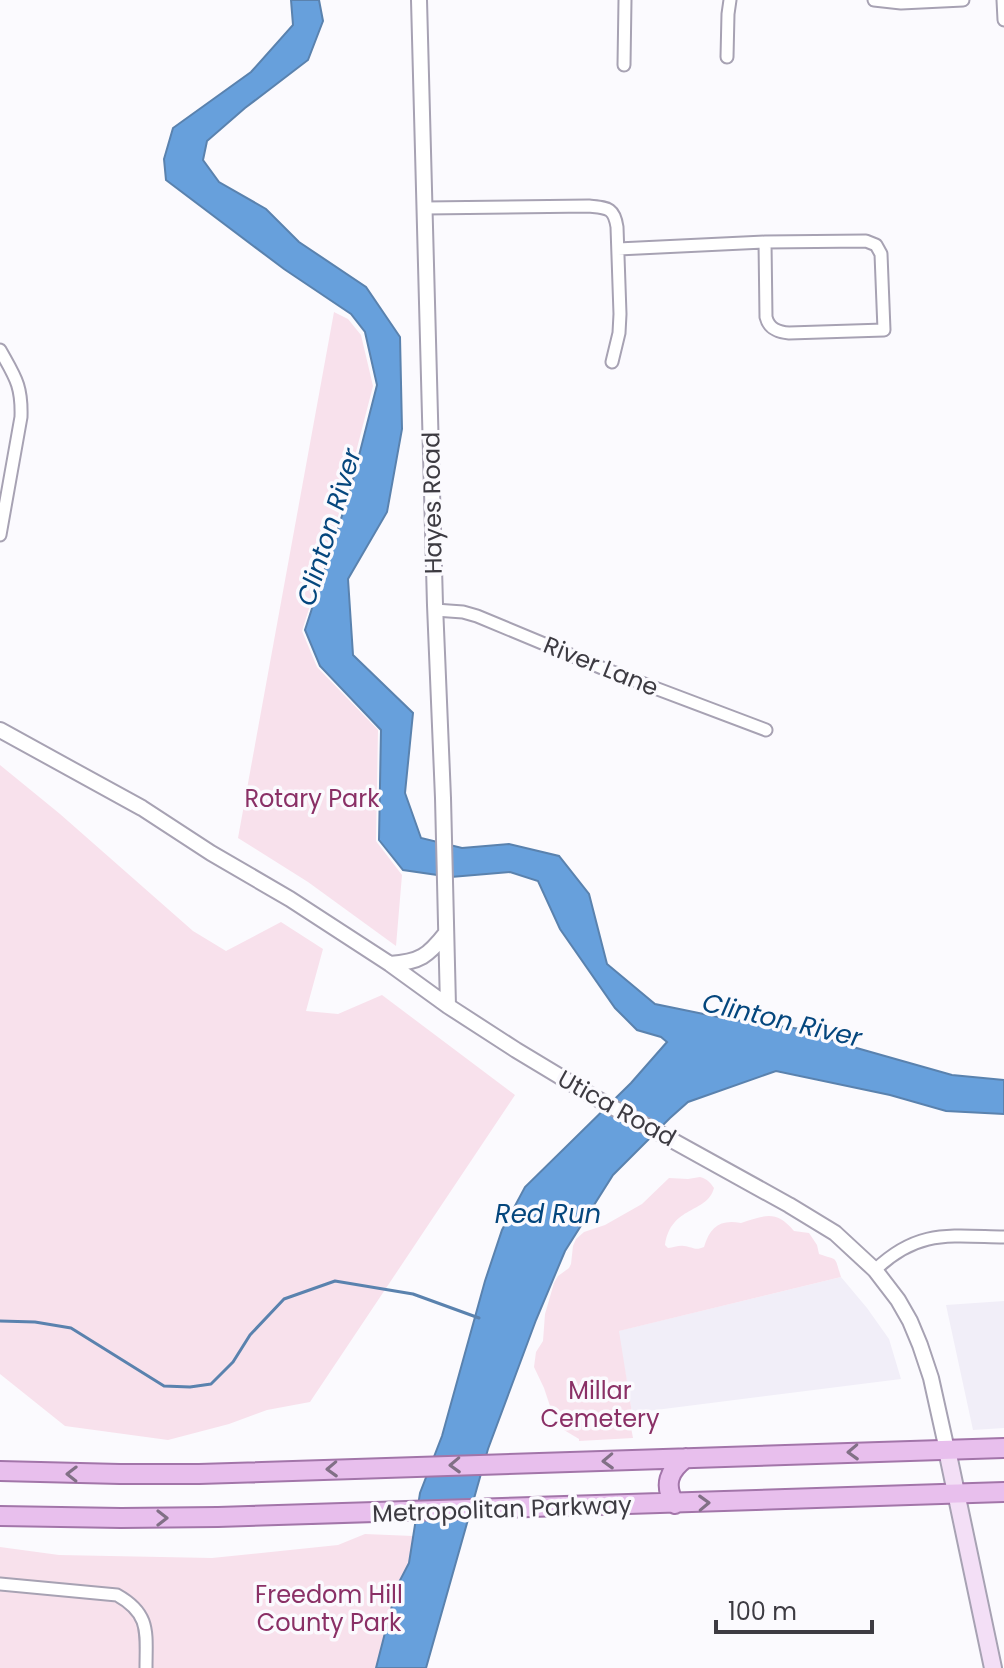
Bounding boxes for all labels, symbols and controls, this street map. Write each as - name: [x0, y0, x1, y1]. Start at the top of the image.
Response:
- street label: Hayes Road: [414, 431, 450, 575]
- water label: Clinton River: [288, 443, 370, 610]
- street label: River Lane: [539, 628, 663, 704]
- park label: Rotary Park: [244, 782, 380, 815]
- water label: Clinton River: [699, 984, 867, 1056]
- street label: Utica Road: [552, 1062, 682, 1154]
- water label: Red Run: [495, 1196, 601, 1232]
- park label: Millar Cemetery: [540, 1374, 660, 1435]
- one-way arrow: [846, 1444, 859, 1461]
- one-way arrow: [601, 1452, 614, 1469]
- one-way arrow: [448, 1457, 461, 1474]
- one-way arrow: [325, 1461, 338, 1478]
- one-way arrow: [65, 1465, 78, 1482]
- street label: Metropolitan Parkway: [372, 1488, 633, 1530]
- one-way arrow: [698, 1494, 711, 1511]
- one-way arrow: [156, 1509, 169, 1527]
- park label: Freedom Hill County Park: [255, 1578, 403, 1639]
- scale bar: [716, 1584, 872, 1634]
- text: 100 m: [728, 1595, 797, 1628]

